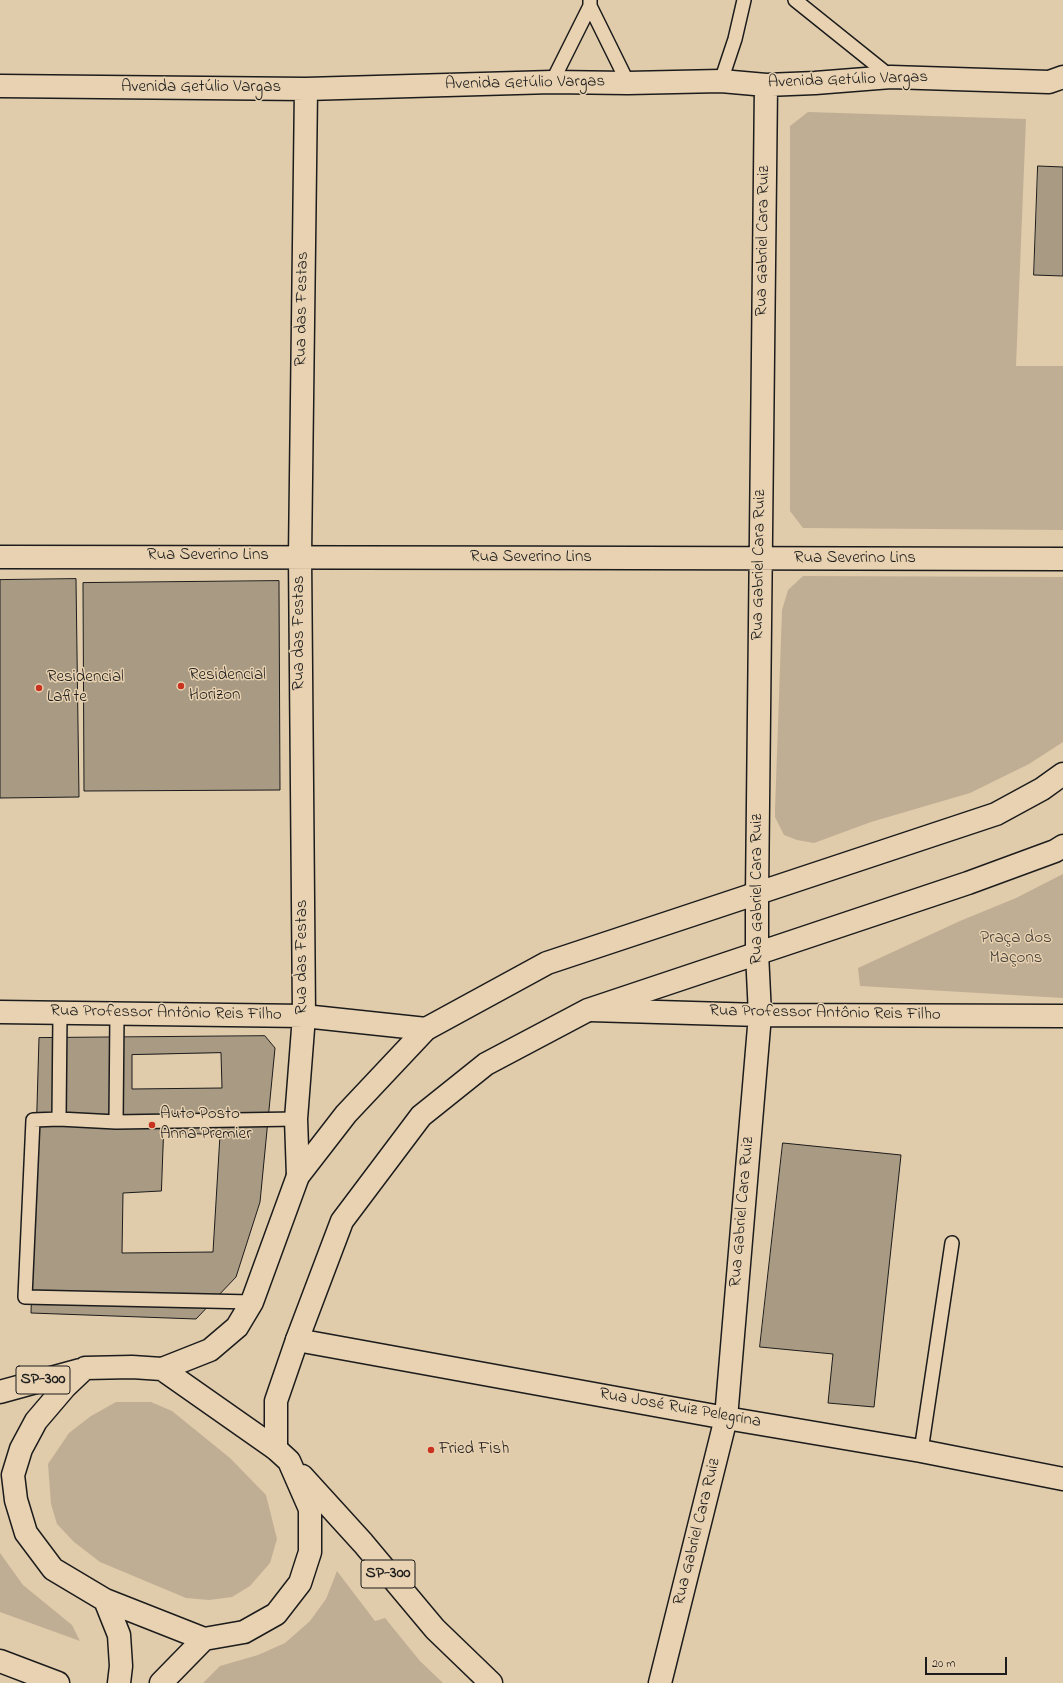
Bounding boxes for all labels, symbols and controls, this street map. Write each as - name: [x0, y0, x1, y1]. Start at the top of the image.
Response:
- street label: Avenida Getúlio Vargas: [768, 68, 928, 94]
- street label: Avenida Getúlio Vargas: [445, 72, 605, 96]
- street label: Avenida Getúlio Vargas: [121, 78, 281, 98]
- street label: Rua Gabriel Cara Ruiz: [752, 165, 776, 317]
- street label: Rua das Festas: [292, 251, 314, 367]
- street label: Rua Gabriel Cara Ruiz: [748, 489, 772, 641]
- street label: Rua Severino Lins: [147, 546, 269, 566]
- street label: Rua Severino Lins: [470, 548, 592, 568]
- street label: Rua Severino Lins: [794, 549, 916, 569]
- street label: Rua das Festas: [290, 576, 310, 690]
- place label: Residencial Horizon: [189, 666, 266, 706]
- place label: Residencial Lafite: [47, 668, 124, 708]
- marker: Residencial Horizon: [176, 681, 186, 691]
- marker: Residencial Lafite: [34, 683, 44, 693]
- street label: Rua Gabriel Cara Ruiz: [748, 814, 768, 964]
- street label: Rua das Festas: [293, 900, 313, 1014]
- park label: Praça dos Maçons: [980, 929, 1052, 969]
- street label: Rua Professor Antônio Reis Filho: [50, 1002, 282, 1026]
- street label: Rua Professor Antônio Reis Filho: [709, 1002, 941, 1026]
- place label: Auto Posto Anna Premier: [160, 1105, 252, 1145]
- marker: Auto Posto Anna Premier: [147, 1120, 157, 1130]
- street label: Rua Gabriel Cara Ruiz: [726, 1136, 760, 1288]
- road number: SP-300: [16, 1366, 70, 1394]
- street label: Rua José Ruiz Pelegrina: [597, 1385, 763, 1433]
- place label: Fried Fish: [439, 1440, 509, 1460]
- marker: Fried Fish: [426, 1445, 436, 1455]
- street label: Rua Gabriel Cara Ruiz: [670, 1456, 726, 1608]
- road number: SP-300: [361, 1560, 415, 1588]
- scale bar: [927, 1649, 1009, 1675]
- text: 20 m: [932, 1655, 955, 1673]

